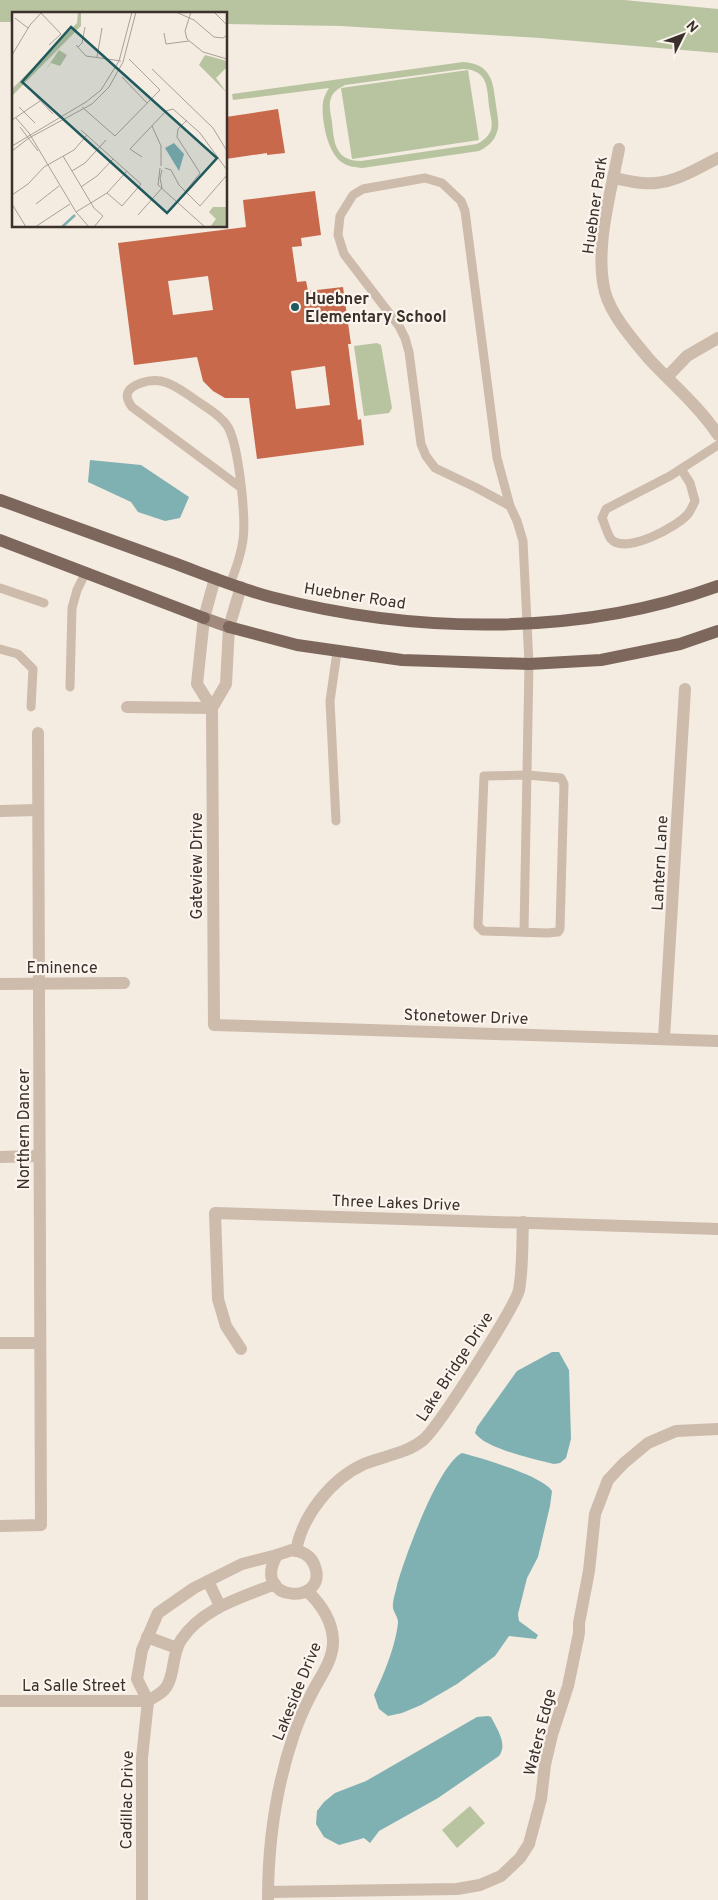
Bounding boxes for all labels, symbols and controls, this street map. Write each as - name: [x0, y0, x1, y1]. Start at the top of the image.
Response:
- north arrow: [658, 10, 708, 60]
- inset map: [12, 12, 228, 228]
- text: N: [682, 18, 701, 37]
- street label: Huebner Park: [579, 155, 613, 256]
- place label: Huebner Elementary School: [305, 290, 447, 328]
- marker: Huebner Elementary School: [289, 301, 301, 313]
- street label: Huebner Road: [302, 579, 407, 615]
- street label: Gateview Drive: [188, 812, 208, 920]
- street label: Lantern Lane: [649, 815, 673, 911]
- street label: Eminence: [26, 959, 98, 979]
- street label: Stonetower Drive: [403, 1006, 528, 1030]
- street label: Northern Dancer: [15, 1069, 35, 1189]
- street label: Three Lakes Drive: [331, 1192, 461, 1216]
- street label: Lake Bridge Drive: [413, 1309, 499, 1426]
- street label: Lakeside Drive: [269, 1639, 327, 1744]
- street label: La Salle Street: [22, 1677, 126, 1697]
- street label: Waters Edge: [521, 1687, 561, 1778]
- street label: Cadillac Drive: [117, 1750, 139, 1850]

